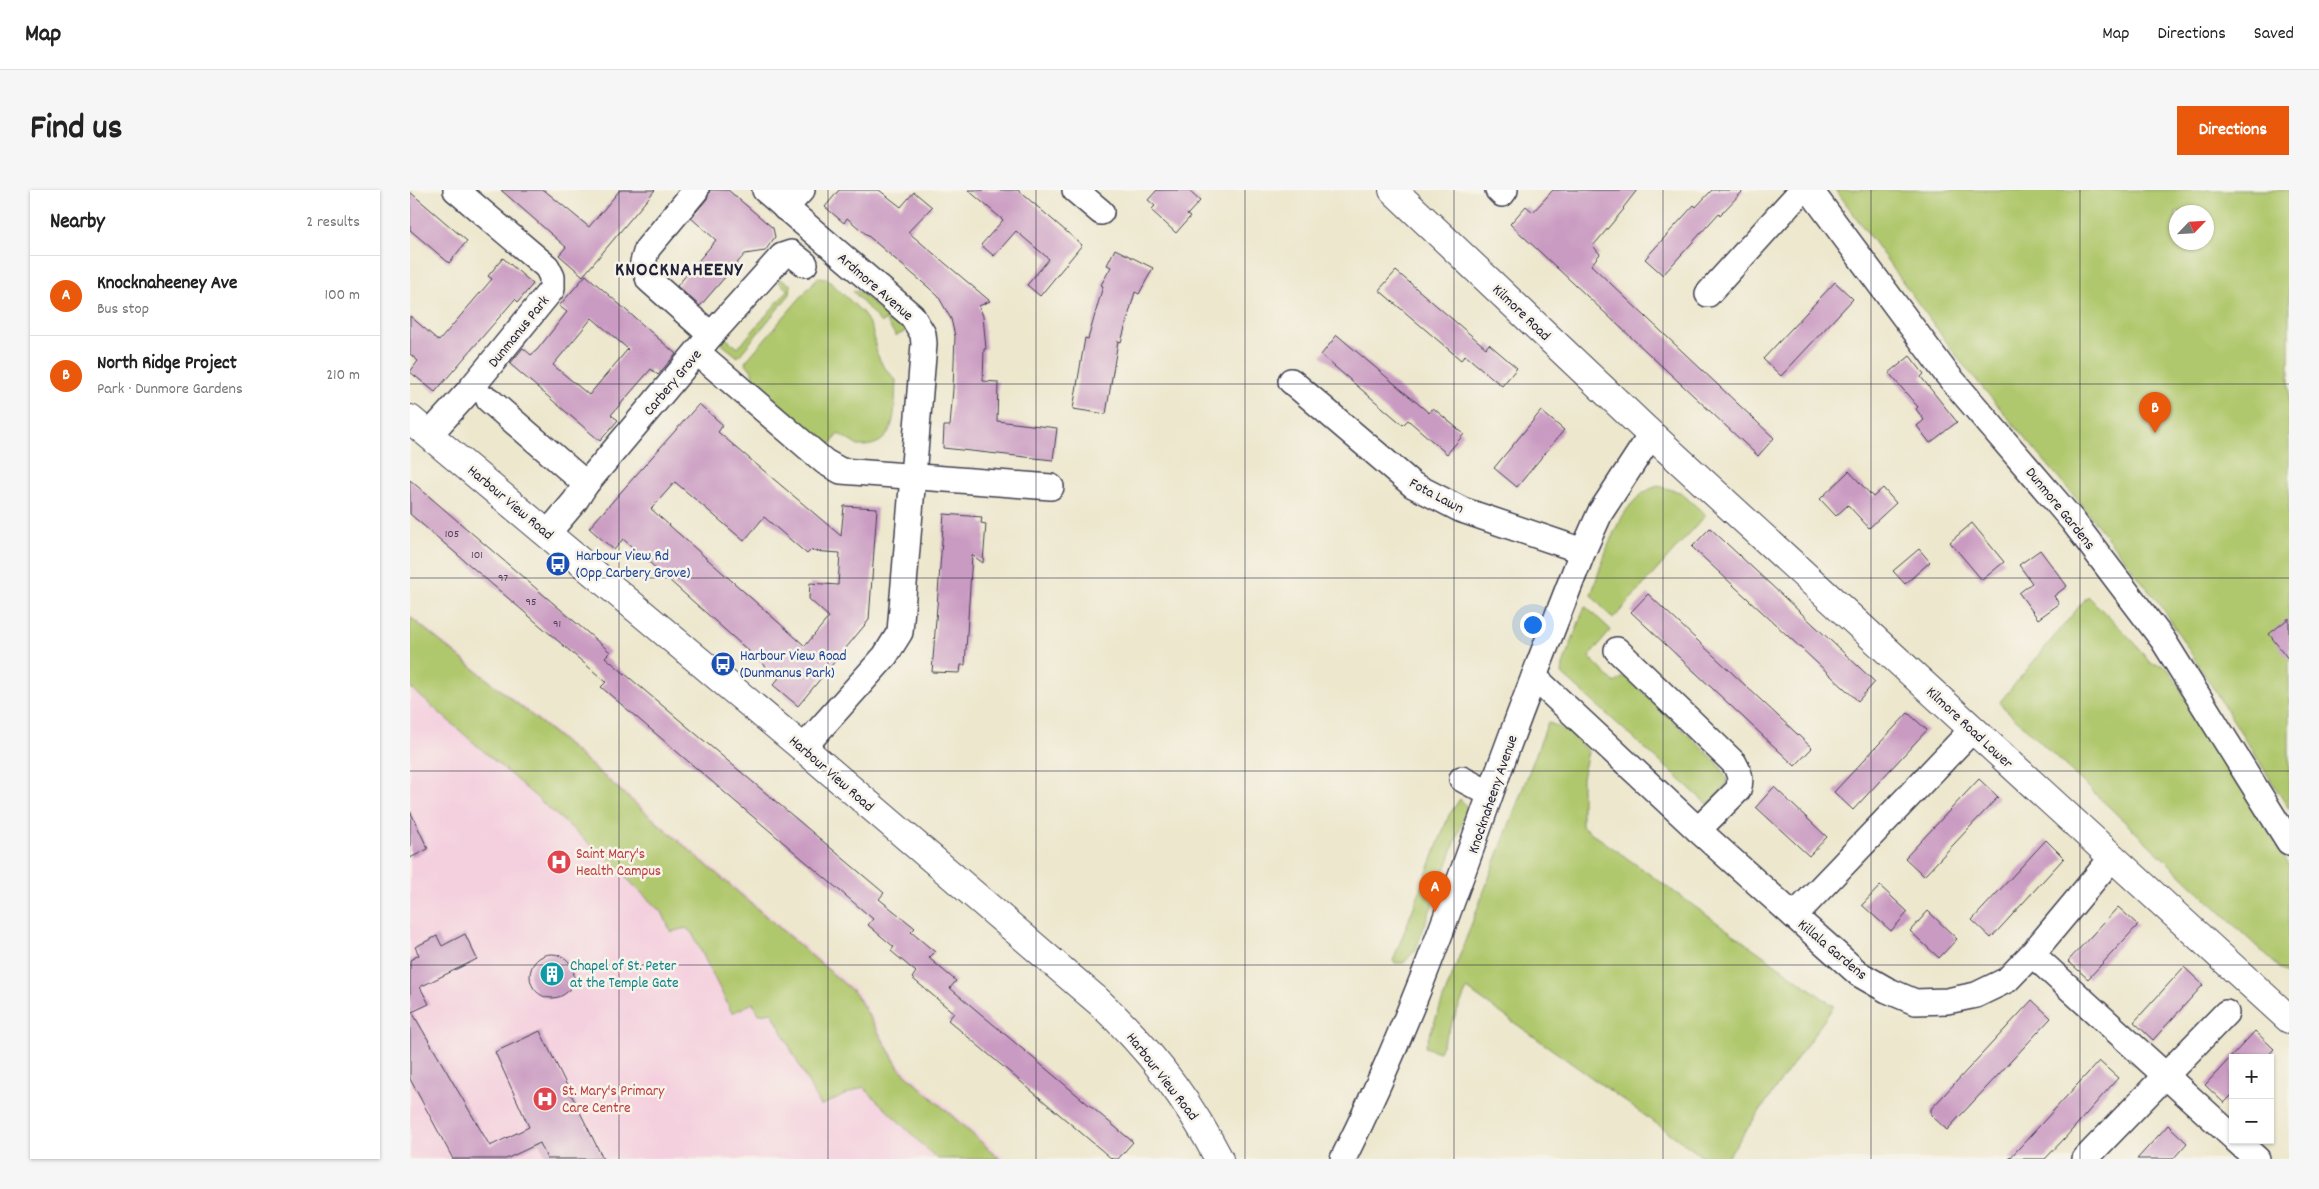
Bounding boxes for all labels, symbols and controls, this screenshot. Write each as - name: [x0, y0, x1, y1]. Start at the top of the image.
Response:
- text: Map: [25, 18, 61, 52]
- text: Map: [2102, 22, 2129, 47]
- text: Directions: [2157, 22, 2226, 47]
- text: Saved: [2254, 22, 2294, 47]
- text: Find us: [30, 105, 122, 155]
- button: Directions: [2177, 106, 2289, 155]
- north arrow: [2169, 205, 2214, 250]
- text: Nearby: [50, 208, 105, 238]
- text: 2 results: [306, 211, 360, 234]
- street label: Ardmore Avenue: [832, 248, 918, 327]
- district label: KNOCKNAHEENY: [615, 257, 744, 285]
- text: Knocknaheeney Ave: [97, 271, 237, 298]
- street label: Kilmore Road: [1486, 280, 1555, 347]
- text: A: [62, 284, 70, 307]
- text: 100 m: [324, 284, 360, 307]
- street label: Dunmanus Park: [484, 291, 556, 373]
- text: Bus stop: [97, 298, 149, 321]
- street label: Carbery Grove: [639, 345, 708, 421]
- text: North Ridge Project: [97, 351, 237, 378]
- text: B: [62, 364, 70, 387]
- text: 210 m: [326, 364, 360, 387]
- text: Park · Dunmore Gardens: [97, 378, 243, 401]
- pin: B: [2139, 392, 2171, 433]
- street label: Harbour View Road: [462, 461, 558, 546]
- street label: Dunmore Gardens: [2019, 463, 2100, 555]
- street label: Fota Lawn: [1405, 473, 1467, 520]
- house number: 105: [445, 526, 459, 543]
- place label: Harbour View Rd (Opp Carbery Grove): [576, 546, 690, 585]
- house number: 101: [471, 547, 483, 564]
- bus stop icon: Harbour View Rd (Opp Carbery Grove): [545, 551, 571, 577]
- house number: 97: [498, 570, 508, 587]
- house number: 95: [525, 594, 537, 611]
- your location: [1520, 612, 1546, 638]
- house number: 91: [553, 616, 561, 633]
- place label: Harbour View Road (Dunmanus Park): [740, 646, 847, 685]
- bus stop icon: Harbour View Road (Dunmanus Park): [710, 651, 736, 677]
- street label: Kilmore Road Lower: [1920, 682, 2017, 775]
- street label: Harbour View Road: [783, 731, 878, 818]
- street label: Knocknaheeny Avenue: [1463, 732, 1525, 857]
- place label: Saint Mary's Health Campus: [576, 844, 661, 883]
- hospital icon: Saint Mary's Health Campus: [546, 849, 572, 875]
- pin: A: [1419, 871, 1451, 912]
- street label: Killala Gardens: [1792, 915, 1871, 986]
- place label: Chapel of St. Peter at the Temple Gate: [570, 956, 679, 995]
- building icon: Chapel of St. Peter at the Temple Gate: [539, 961, 565, 987]
- street label: Harbour View Road: [1120, 1028, 1203, 1126]
- map controls: [2229, 1054, 2274, 1144]
- button: +: [2229, 1054, 2274, 1099]
- place label: St. Mary's Primary Care Centre: [562, 1081, 665, 1120]
- hospital icon: St. Mary's Primary Care Centre: [532, 1086, 558, 1112]
- button: −: [2229, 1099, 2274, 1144]

